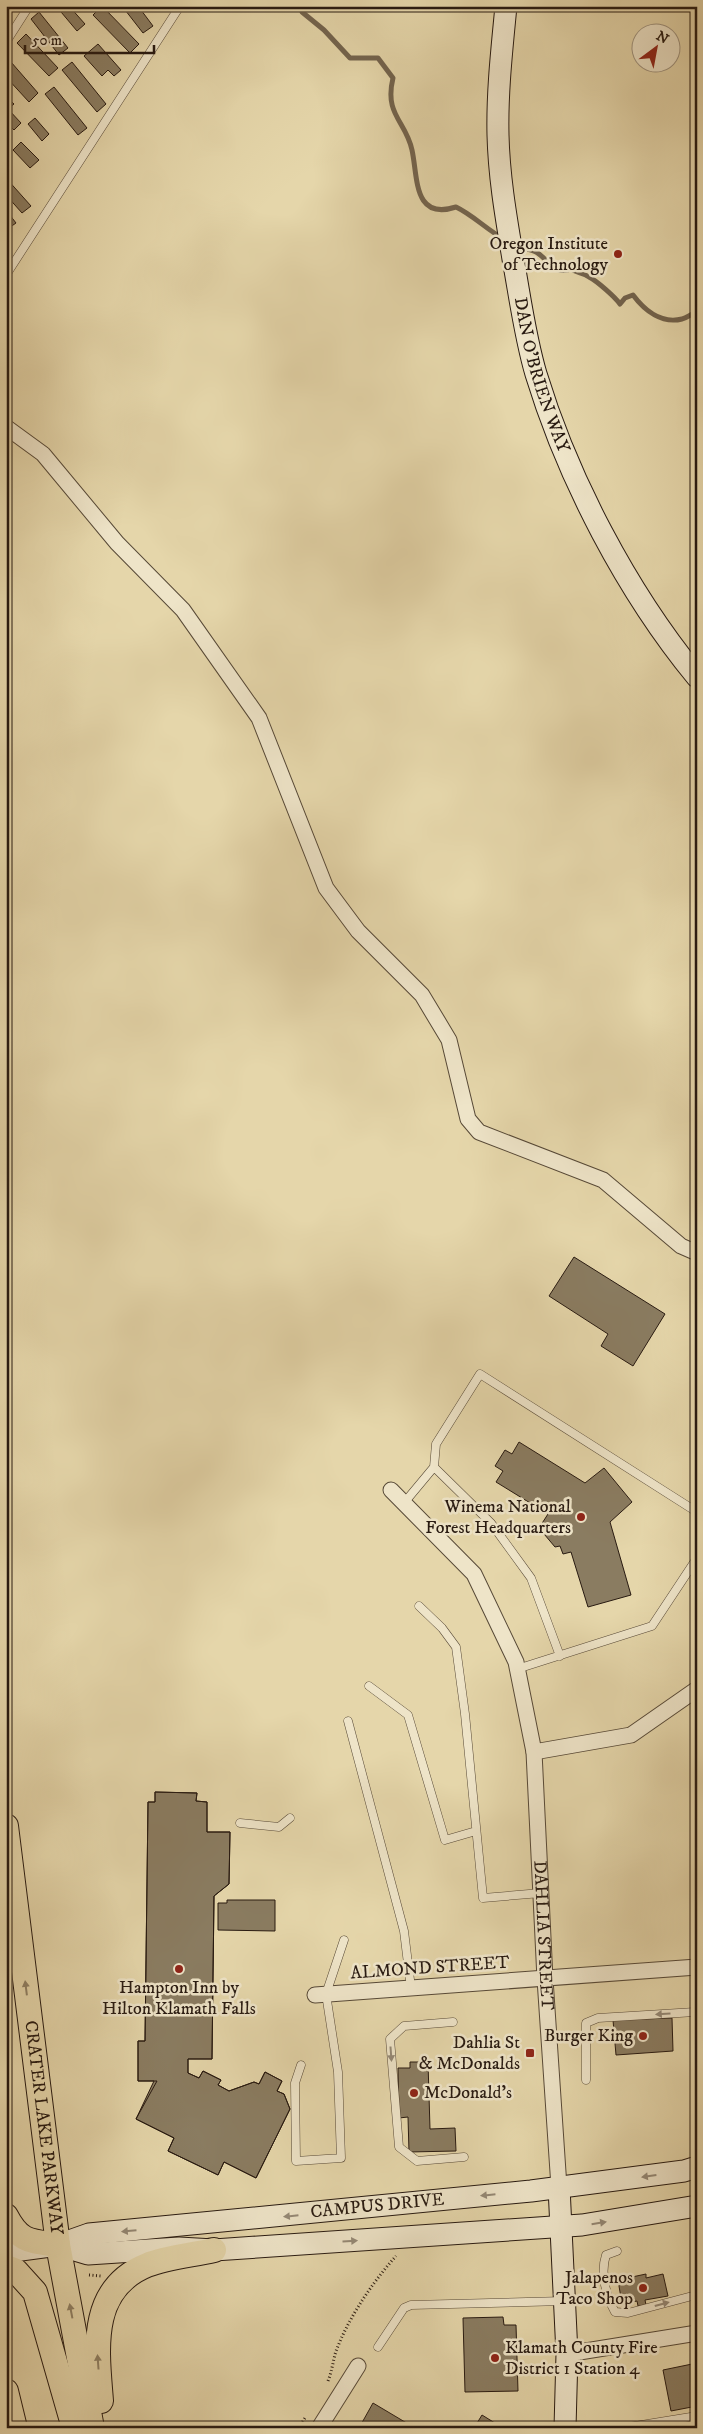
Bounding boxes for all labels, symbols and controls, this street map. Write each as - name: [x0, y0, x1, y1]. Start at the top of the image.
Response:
- scale bar: [25, 22, 154, 54]
- north arrow: [630, 22, 680, 72]
- text: N: [653, 27, 672, 49]
- text: 50 m: [32, 31, 62, 50]
- place label: Oregon Institute of Technology: [489, 233, 608, 276]
- marker: Oregon Institute of Technology: [612, 248, 624, 260]
- street label: DAN O'BRIEN WAY: [509, 296, 575, 457]
- place label: Winema National Forest Headquarters: [425, 1496, 572, 1539]
- marker: Winema National Forest Headquarters: [575, 1511, 587, 1523]
- street label: DAHLIA STREET: [528, 1860, 558, 2011]
- street label: ALMOND STREET: [350, 1951, 511, 1985]
- marker: Hampton Inn by Hilton Klamath Falls: [173, 1963, 185, 1975]
- place label: Hampton Inn by Hilton Klamath Falls: [102, 1977, 256, 2020]
- one-way arrow: [22, 1980, 30, 1996]
- one-way arrow: [655, 2011, 671, 2019]
- street label: CRATER LAKE PARKWAY: [19, 2019, 68, 2237]
- place label: Burger King: [544, 2025, 633, 2047]
- marker: Burger King: [637, 2030, 649, 2042]
- place label: Dahlia St & McDonalds: [419, 2032, 520, 2075]
- one-way arrow: [387, 2047, 395, 2063]
- marker: Dahlia St & McDonalds: [524, 2047, 536, 2059]
- place label: McDonald's: [424, 2082, 512, 2104]
- marker: McDonald's: [408, 2087, 420, 2099]
- one-way arrow: [641, 2172, 657, 2180]
- street label: CAMPUS DRIVE: [309, 2188, 445, 2223]
- one-way arrow: [479, 2192, 495, 2200]
- one-way arrow: [283, 2212, 299, 2220]
- one-way arrow: [591, 2218, 607, 2226]
- one-way arrow: [121, 2227, 137, 2235]
- one-way arrow: [342, 2236, 358, 2244]
- place label: Jalapenos Taco Shop: [556, 2267, 633, 2310]
- marker: Jalapenos Taco Shop: [637, 2282, 649, 2294]
- one-way arrow: [655, 2300, 670, 2308]
- one-way arrow: [66, 2303, 74, 2319]
- place label: Klamath County Fire District 1 Station 4: [505, 2337, 658, 2380]
- marker: Klamath County Fire District 1 Station 4: [489, 2352, 501, 2364]
- one-way arrow: [94, 2353, 102, 2369]

